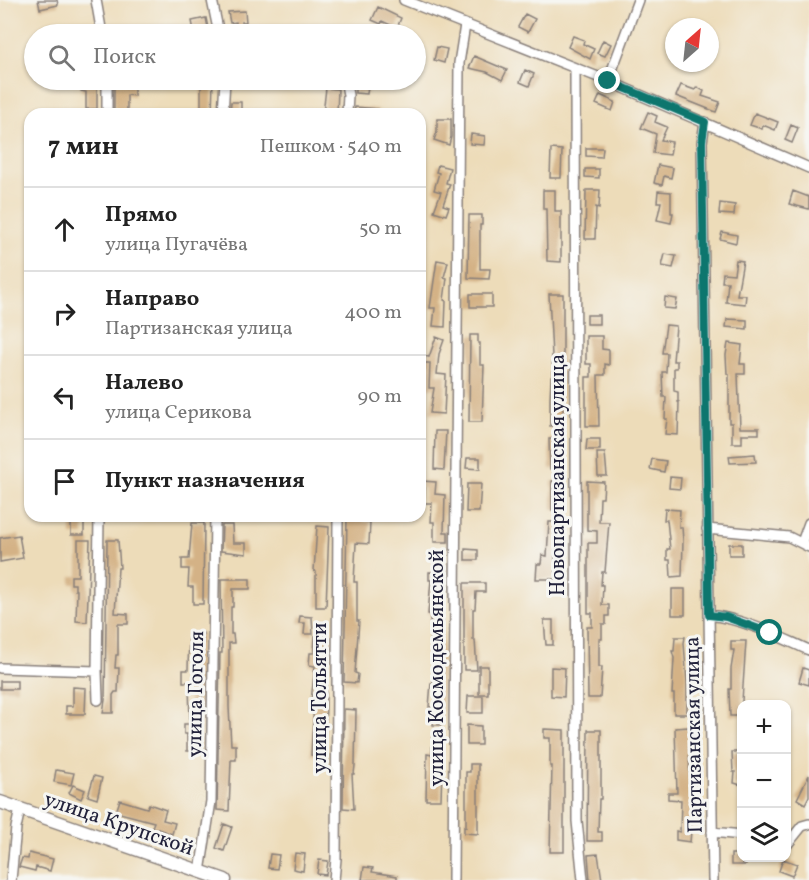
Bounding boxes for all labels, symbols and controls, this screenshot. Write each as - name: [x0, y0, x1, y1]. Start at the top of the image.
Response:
- north arrow: [665, 18, 719, 72]
- search box: [24, 24, 426, 90]
- icon: search: [45, 41, 78, 74]
- text: Поиск: [93, 42, 156, 73]
- route end: [594, 67, 620, 93]
- text: 7 мин: [48, 129, 119, 165]
- text: Пешком · 540 m: [260, 133, 402, 161]
- text: Прямо: [105, 200, 177, 231]
- icon: ahead: [48, 213, 81, 246]
- text: 50 m: [359, 215, 402, 243]
- text: улица Пугачёва: [105, 231, 248, 259]
- text: Направо: [105, 284, 199, 315]
- icon: right: [48, 297, 81, 330]
- text: 400 m: [344, 299, 402, 327]
- text: Партизанская улица: [105, 315, 293, 343]
- street label: Новопартизанская улица: [544, 354, 573, 596]
- text: Налево: [105, 368, 184, 399]
- icon: left: [48, 381, 81, 414]
- text: 90 m: [358, 383, 402, 411]
- text: улица Серикова: [105, 399, 252, 427]
- icon: arrive: [48, 465, 81, 498]
- text: Пункт назначения: [105, 466, 305, 497]
- street label: улица Космодемьянской: [423, 549, 452, 786]
- route start: [756, 619, 782, 645]
- street label: улица Тольятти: [306, 622, 335, 773]
- street label: улица Гоголя: [181, 630, 212, 758]
- street label: Партизанская улица: [678, 636, 711, 834]
- map controls: [737, 700, 791, 862]
- button: +: [737, 700, 791, 754]
- button: −: [737, 754, 791, 808]
- street label: улица Крупской: [40, 785, 197, 864]
- button: layers: [737, 808, 791, 862]

